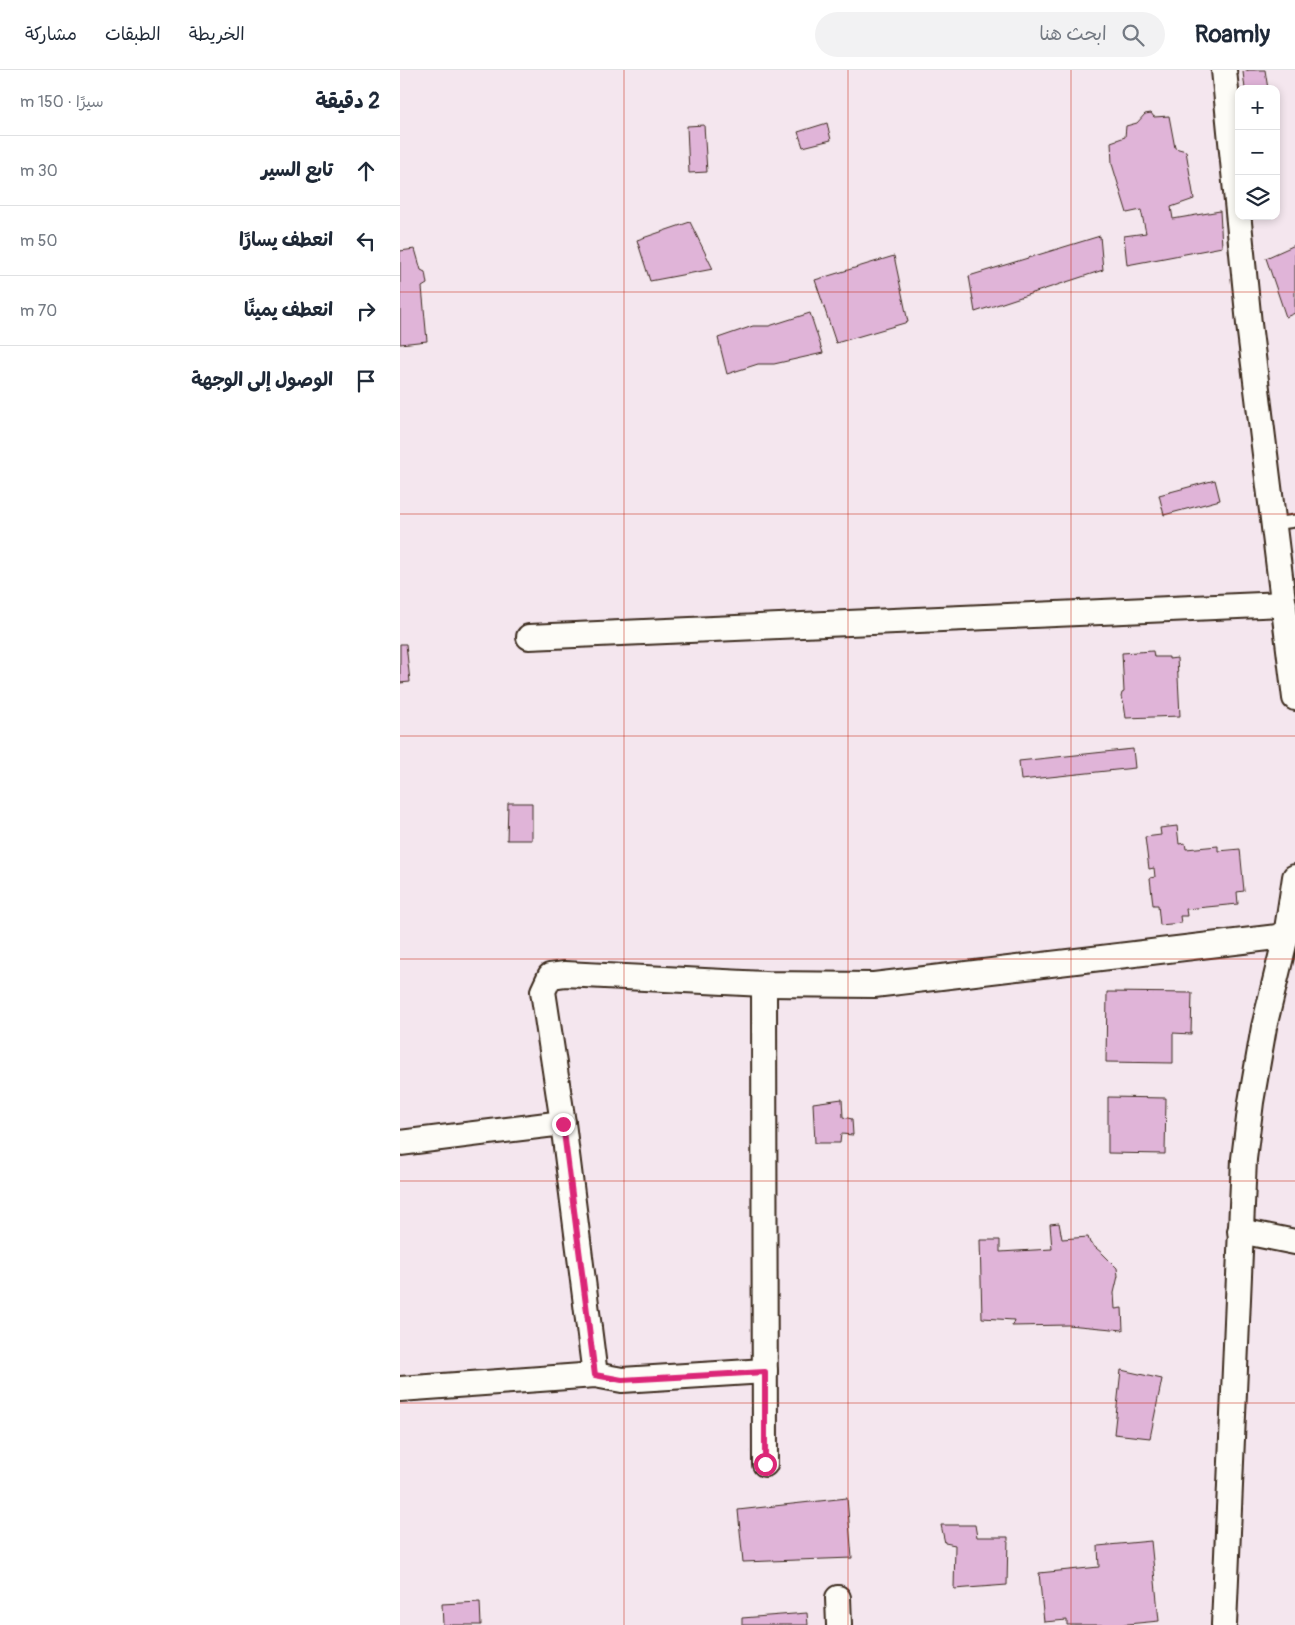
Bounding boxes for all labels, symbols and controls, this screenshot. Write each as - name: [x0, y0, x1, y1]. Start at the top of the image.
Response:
- search box: [815, 12, 1165, 57]
- text: Roamly: [1195, 20, 1270, 49]
- icon: search: [1119, 21, 1147, 49]
- text: ابحث هنا: [1039, 22, 1107, 46]
- text: مشاركة: [25, 23, 77, 46]
- text: الطبقات: [105, 23, 161, 46]
- text: الخريطة: [189, 23, 245, 46]
- map controls: [1235, 85, 1280, 220]
- button: +: [1235, 85, 1280, 130]
- text: 2 دقيقة: [315, 88, 380, 115]
- text: سيرًا · 150 m: [20, 92, 104, 112]
- button: −: [1235, 130, 1280, 175]
- icon: ahead: [352, 157, 380, 185]
- text: تابع السير: [261, 158, 333, 182]
- text: 30 m: [20, 161, 58, 181]
- button: layers: [1235, 175, 1280, 220]
- icon: left: [352, 227, 380, 255]
- text: انعطف يسارًا: [239, 228, 333, 252]
- text: 50 m: [20, 231, 57, 251]
- icon: right: [352, 297, 380, 325]
- text: انعطف يمينًا: [244, 298, 333, 322]
- text: 70 m: [20, 301, 57, 321]
- icon: arrive: [352, 367, 380, 395]
- text: الوصول إلى الوجهة: [191, 368, 333, 392]
- route end: [552, 1113, 575, 1136]
- route start: [754, 1453, 777, 1476]

